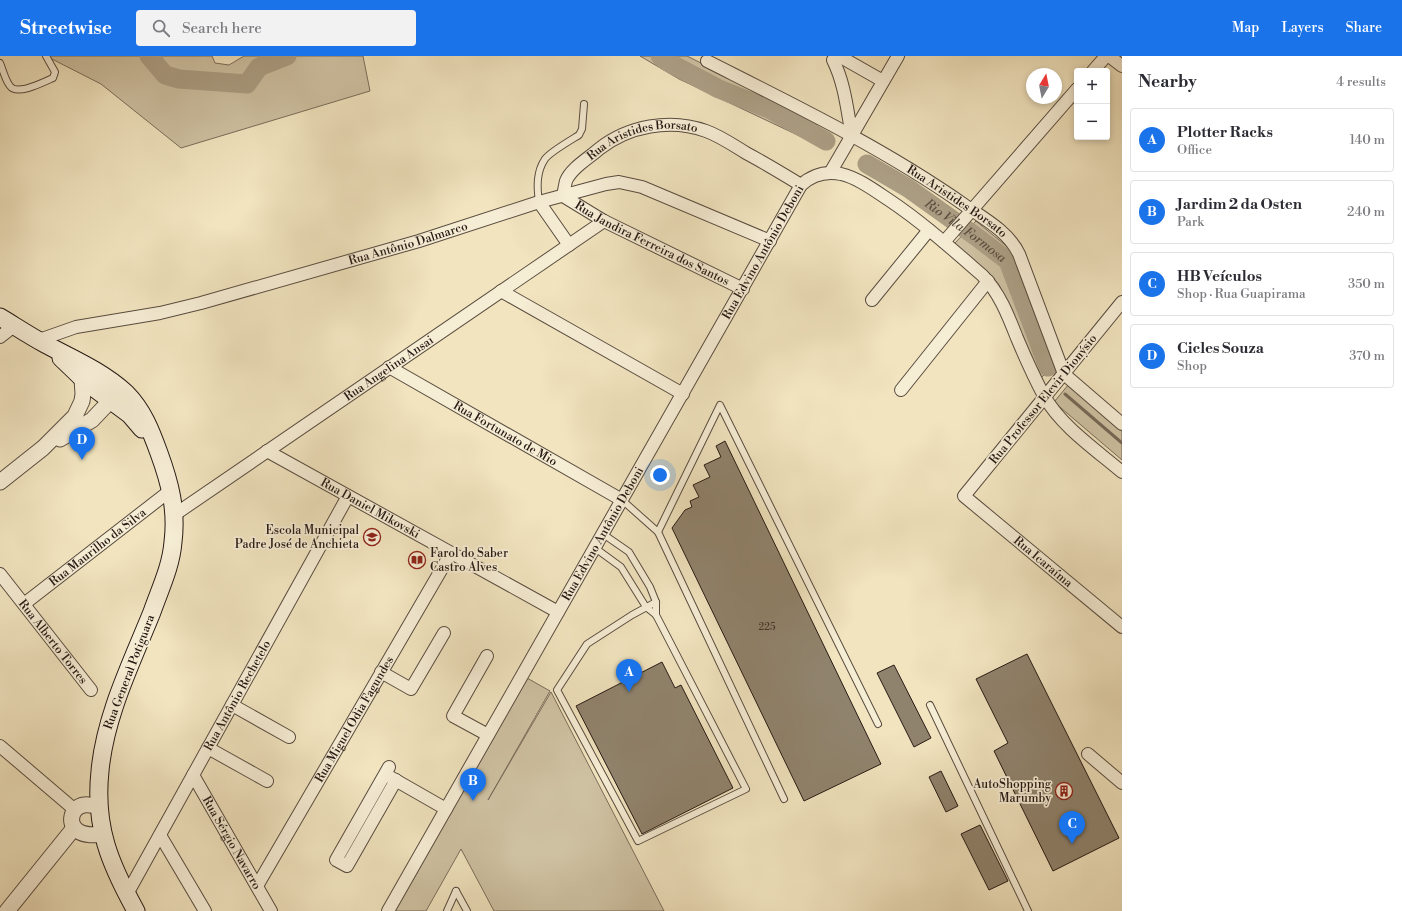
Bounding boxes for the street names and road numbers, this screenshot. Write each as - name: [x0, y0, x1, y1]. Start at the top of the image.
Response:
- street label: Rua Aristides Borsato: [584, 118, 700, 164]
- street label: Rua Aristides Borsato: [904, 162, 1010, 241]
- street label: Rua Edvino Antônio Deboni: [719, 183, 807, 322]
- street label: Rua Jandira Ferreira dos Santos: [572, 198, 732, 289]
- street label: Rua Antônio Dalmarco: [347, 219, 470, 269]
- street label: Rua Professor Elevir Dionýsio: [986, 331, 1101, 467]
- street label: Rua Angelina Ansai: [341, 333, 437, 405]
- street label: Rua Fortunato de Mio: [450, 398, 560, 470]
- street label: Rua Edvino Antônio Deboni: [559, 464, 647, 604]
- street label: Rua Daniel Mikovski: [318, 475, 422, 542]
- street label: Rua Maurilho da Silva: [46, 505, 150, 590]
- street label: Rua Icaraíma: [1010, 533, 1076, 591]
- street label: Rua Alberto Torres: [15, 597, 90, 687]
- street label: Rua General Potiguara: [101, 612, 159, 732]
- street label: Rua Antônio Rechetelo: [201, 638, 274, 754]
- street label: Rua Miguel Odia Fagundes: [312, 654, 397, 785]
- street label: Rua Sérgio Navarro: [199, 794, 264, 892]

